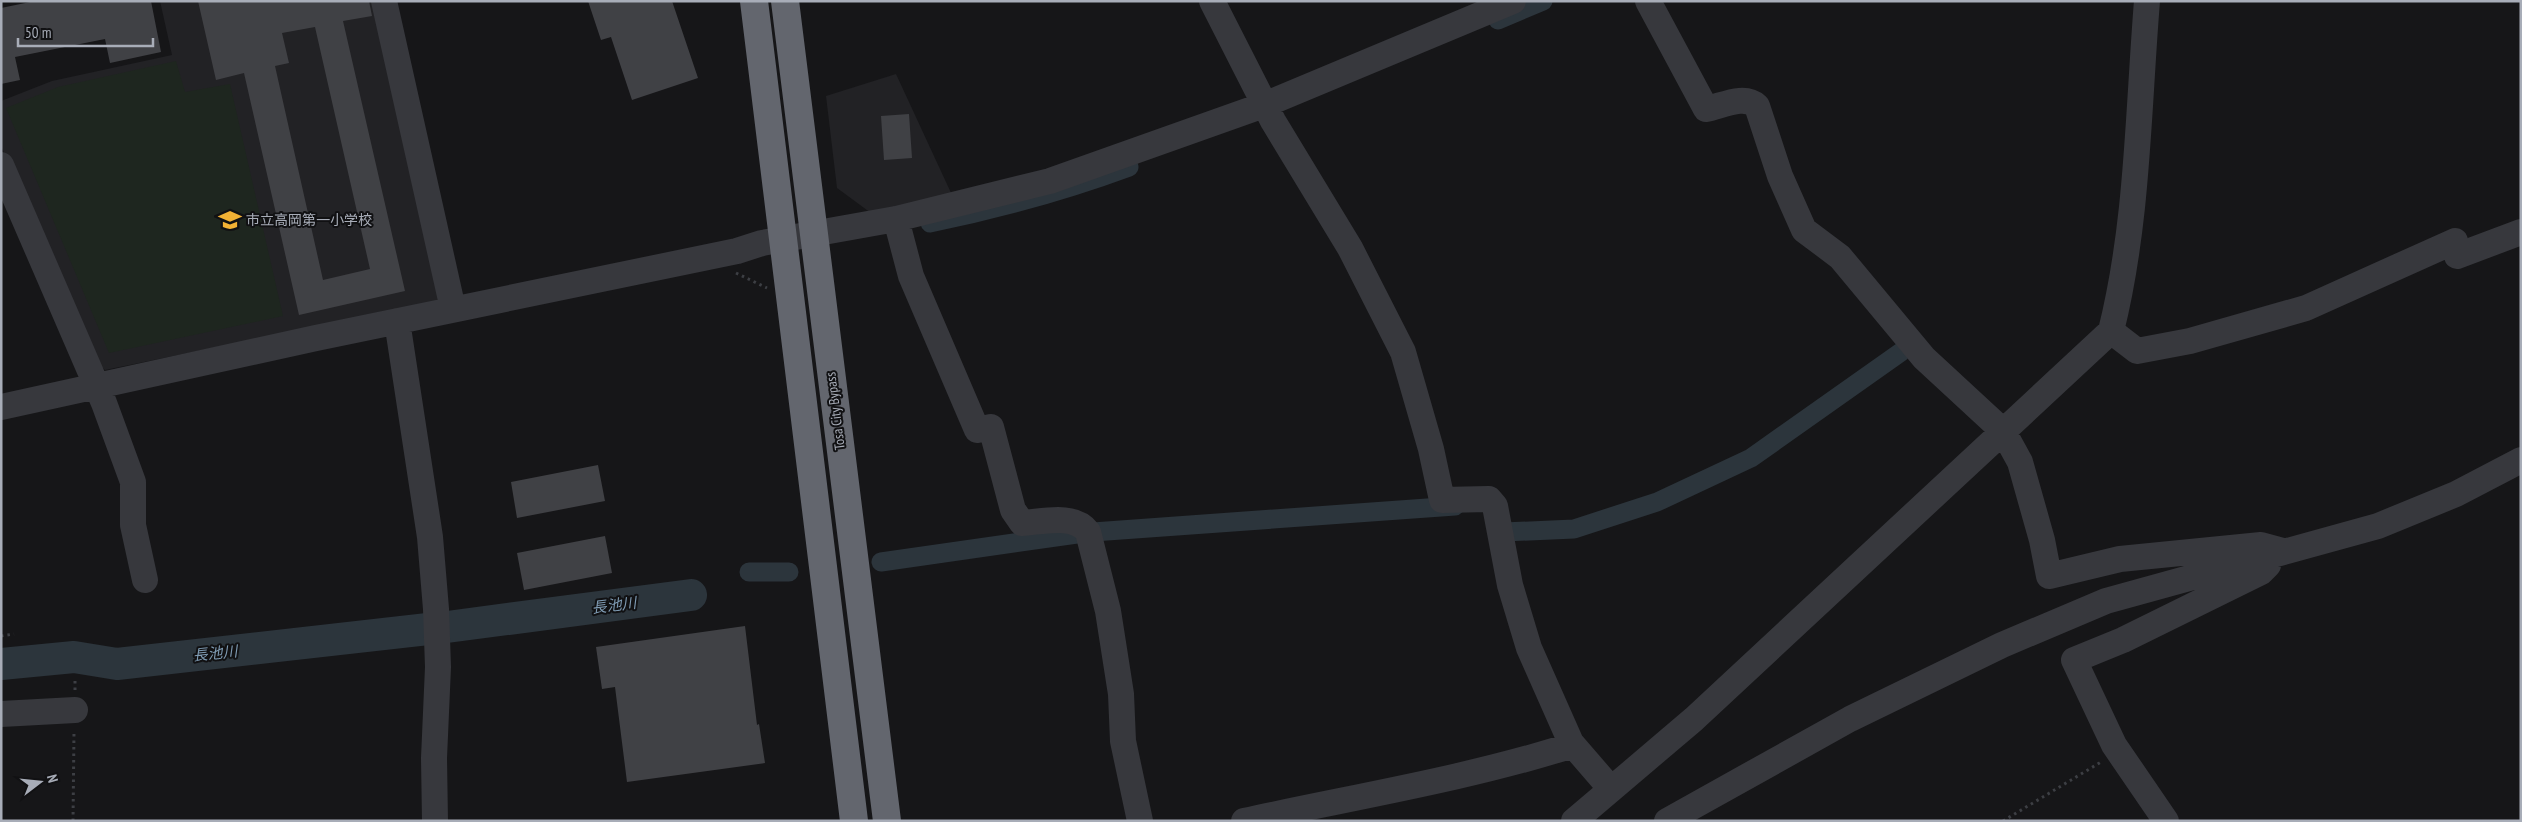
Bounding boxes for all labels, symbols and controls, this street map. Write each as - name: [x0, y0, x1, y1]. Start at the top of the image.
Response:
- scale bar: [18, 15, 152, 47]
- text: 50 m: [25, 23, 51, 42]
- school or university icon: 市立高岡第一小学校: [217, 207, 243, 233]
- place label: 市立高岡第一小学校: [246, 211, 372, 229]
- street label: Tosa City Bypass: [821, 371, 849, 451]
- water label: 長池川: [591, 593, 639, 617]
- water label: 長池川: [192, 641, 240, 665]
- north arrow: [15, 757, 65, 807]
- text: N: [43, 772, 62, 785]

